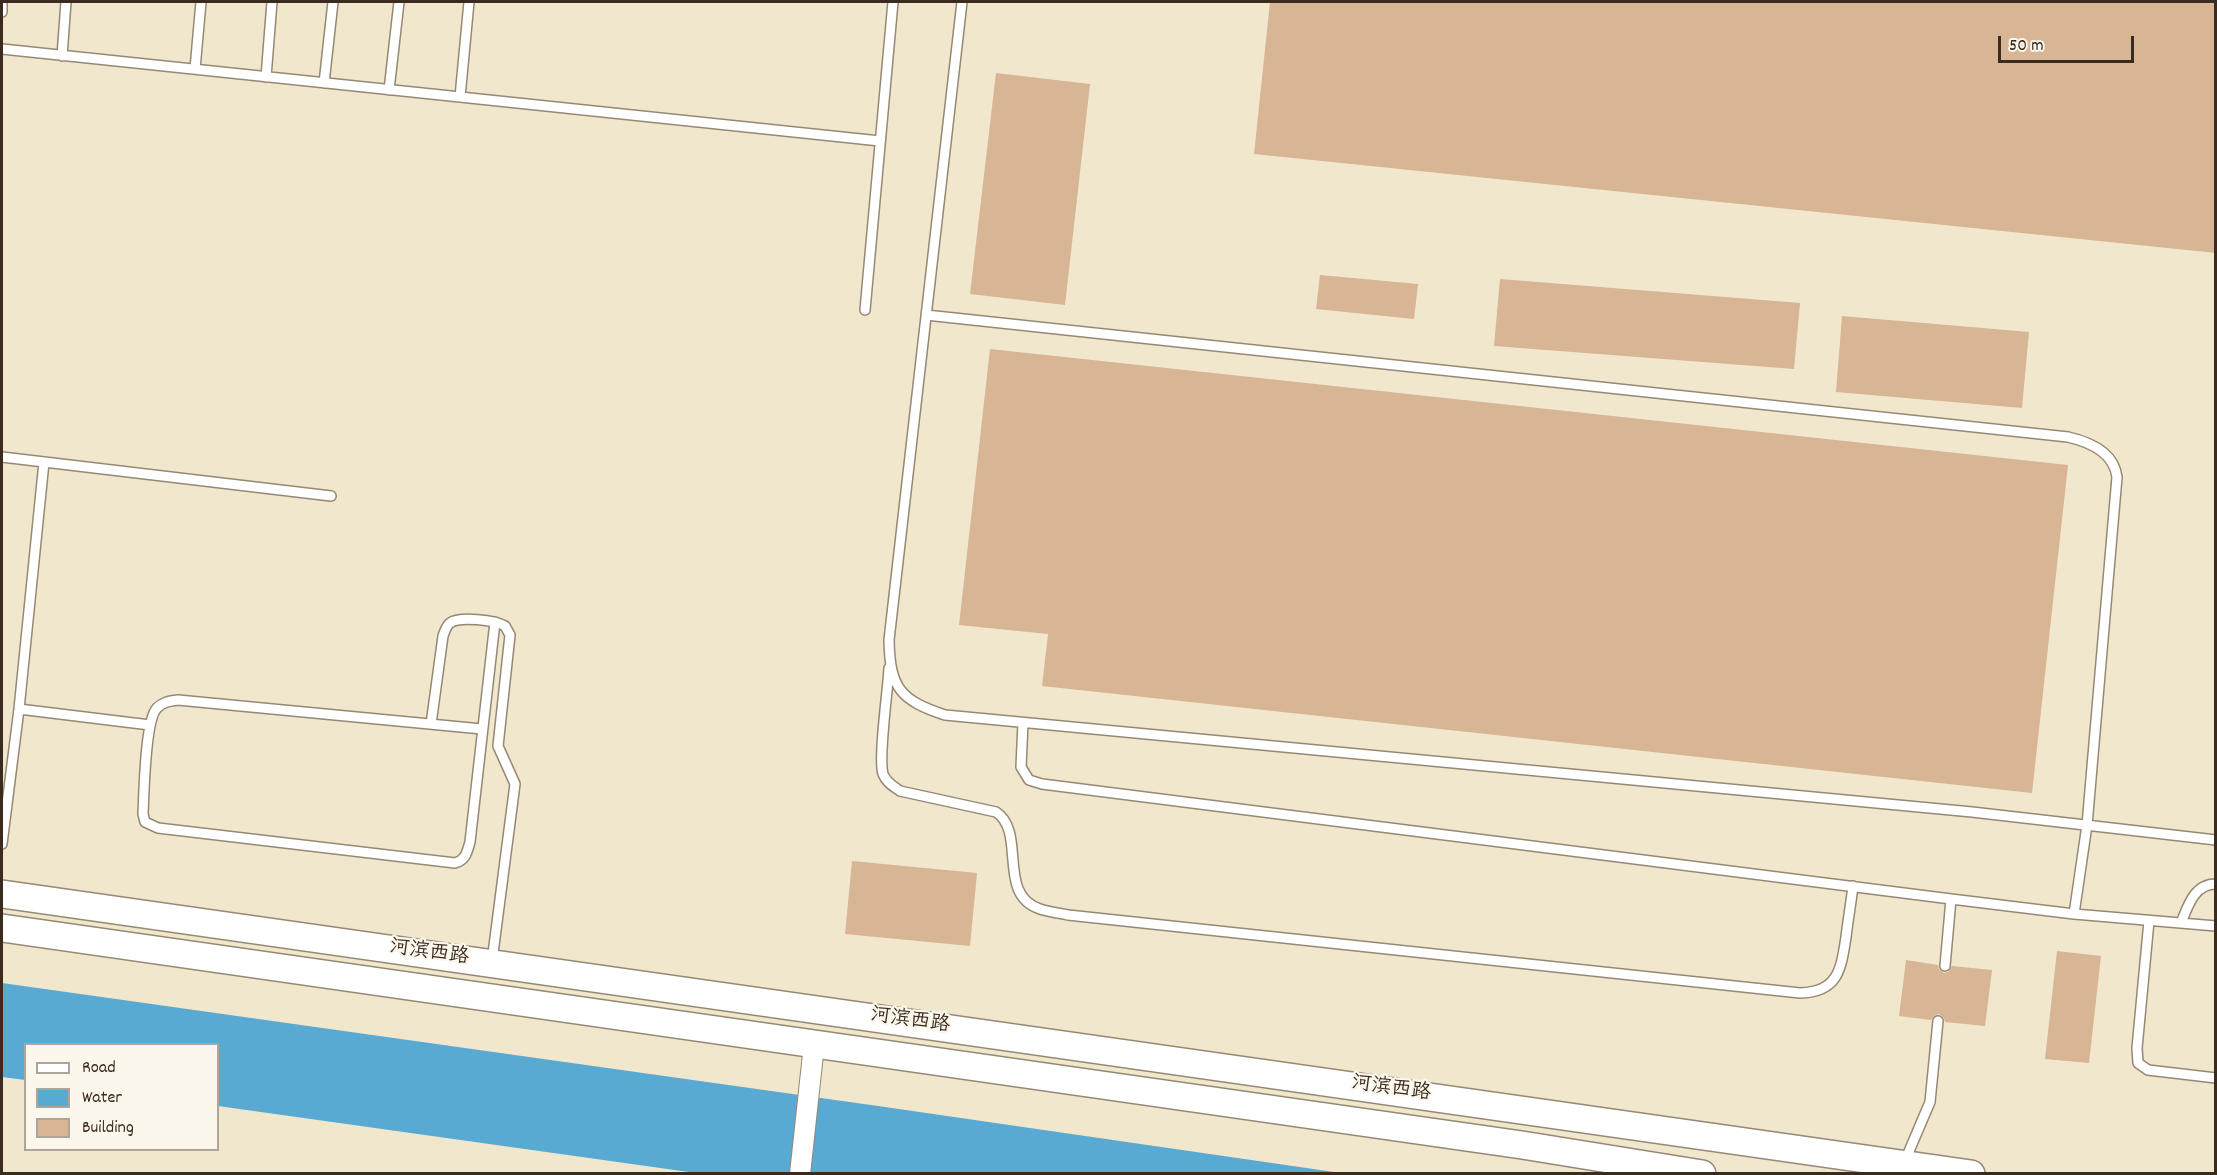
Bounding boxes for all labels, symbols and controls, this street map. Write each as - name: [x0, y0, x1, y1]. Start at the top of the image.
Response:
- scale bar: [2001, 24, 2138, 62]
- text: 50 m: [2009, 34, 2044, 59]
- street label: 河滨西路: [388, 937, 470, 971]
- street label: 河滨西路: [869, 1005, 951, 1039]
- legend: [24, 1043, 219, 1151]
- text: Road: [82, 1056, 116, 1081]
- street label: 河滨西路: [1350, 1073, 1432, 1107]
- text: Water: [82, 1086, 122, 1111]
- text: Building: [82, 1116, 134, 1141]

